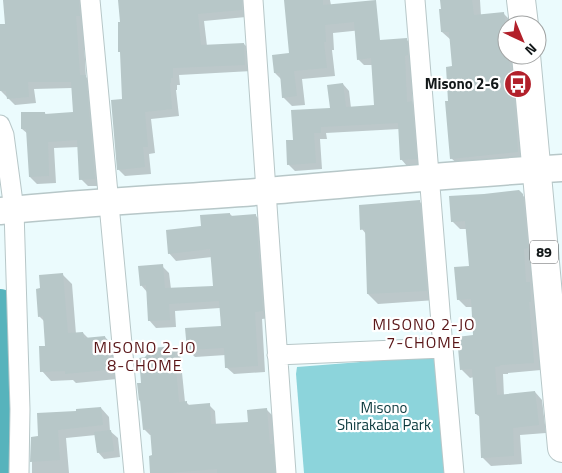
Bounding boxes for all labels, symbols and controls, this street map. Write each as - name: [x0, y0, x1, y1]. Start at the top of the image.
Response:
- north arrow: [497, 15, 547, 65]
- text: N: [521, 39, 542, 61]
- bus stop icon: Misono 2-6: [503, 69, 533, 99]
- place label: Misono 2-6: [425, 72, 499, 95]
- road number: 89: [530, 240, 558, 264]
- district label: MISONO 2-JO 7-CHOME: [372, 312, 476, 354]
- district label: MISONO 2-JO 8-CHOME: [93, 335, 197, 377]
- park label: Misono Shirakaba Park: [337, 396, 431, 436]

